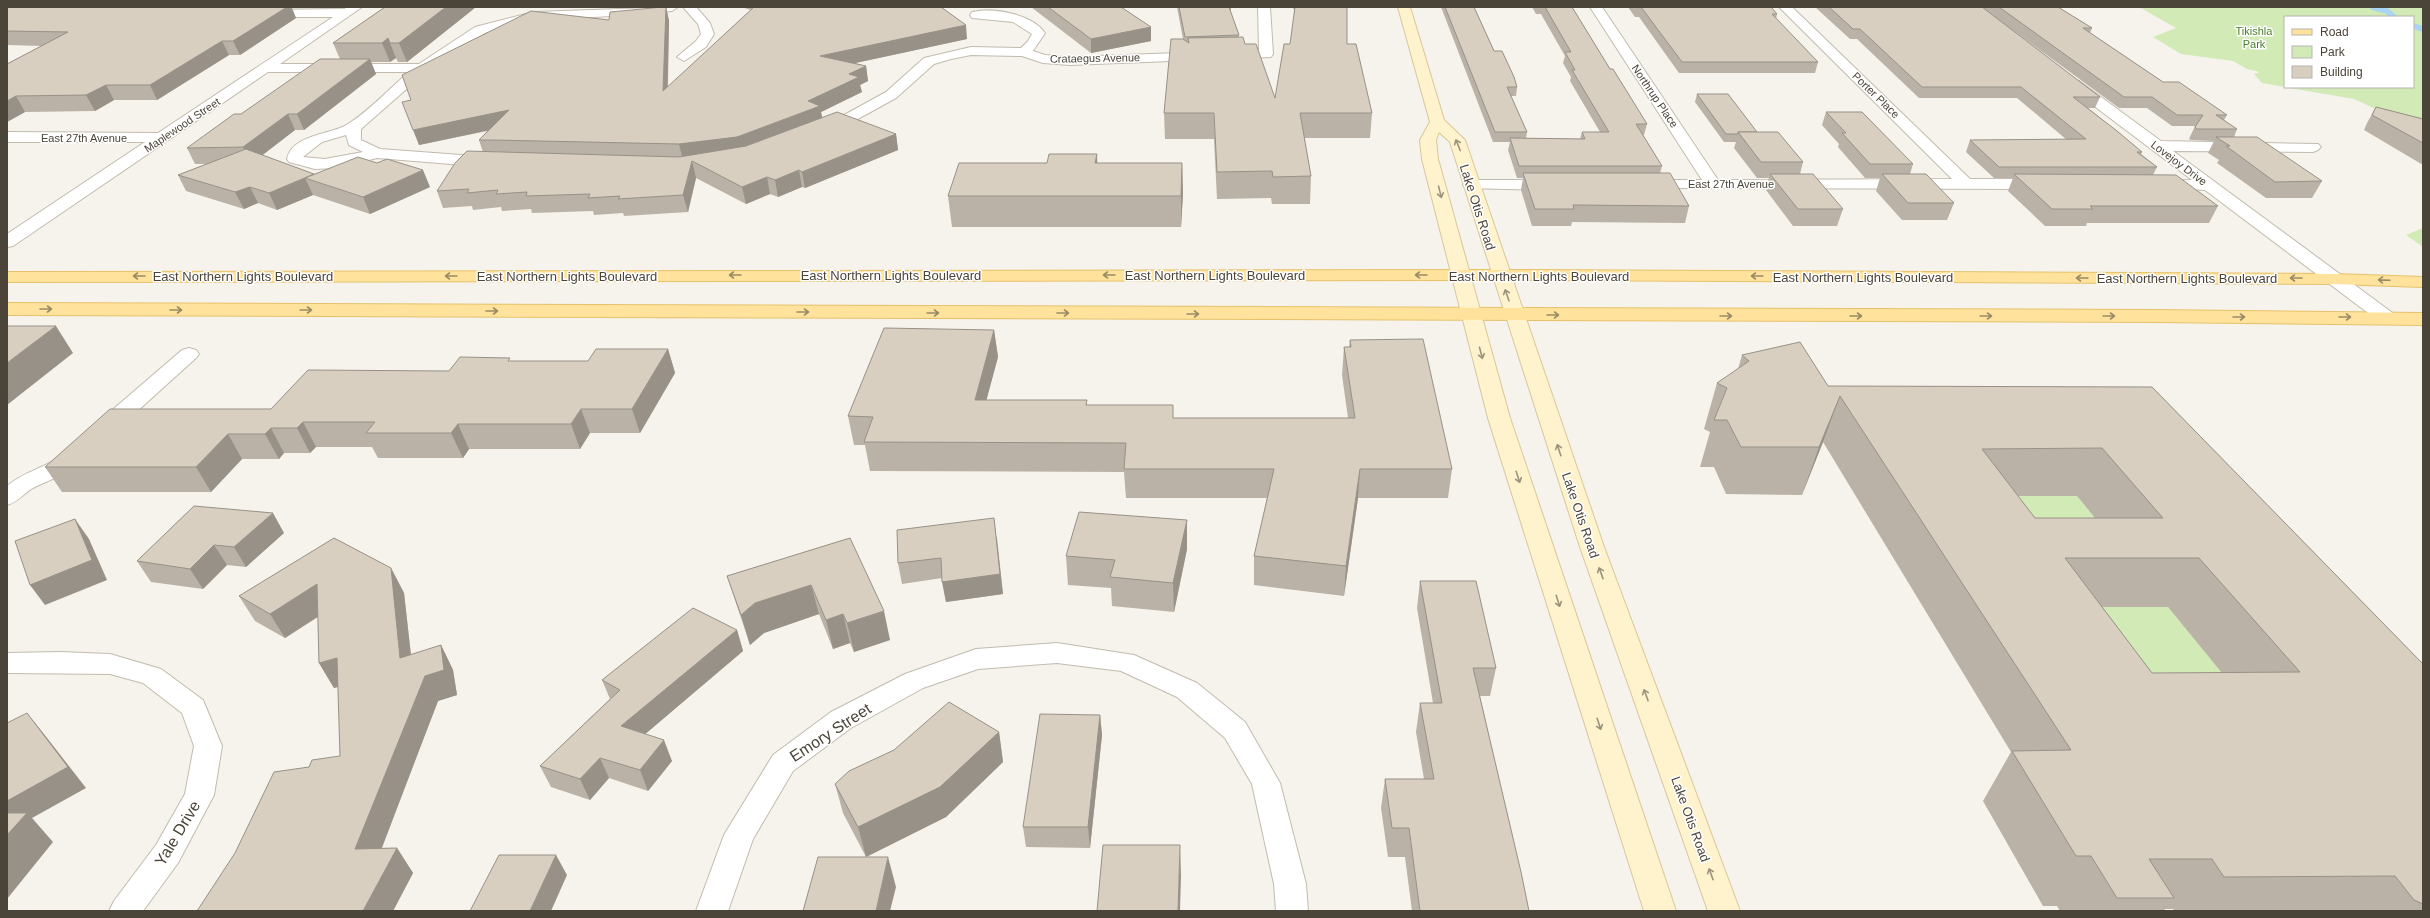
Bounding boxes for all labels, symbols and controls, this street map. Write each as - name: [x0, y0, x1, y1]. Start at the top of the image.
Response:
- legend: [2284, 16, 2414, 88]
- park label: Tikishla Park: [2236, 25, 2273, 50]
- text: Road: [2320, 25, 2349, 39]
- text: Park: [2320, 45, 2346, 59]
- street label: Crataegus Avenue: [1050, 51, 1140, 65]
- street label: Northrup Place: [1630, 62, 1680, 130]
- text: Building: [2320, 65, 2363, 79]
- street label: Porter Place: [1850, 70, 1902, 120]
- street label: Maplewood Street: [142, 95, 222, 155]
- street label: East 27th Avenue: [41, 132, 127, 144]
- street label: Lovejoy Drive: [2149, 138, 2209, 188]
- one-way arrow: [1453, 140, 1461, 152]
- street label: Lake Otis Road: [1457, 162, 1499, 252]
- street label: East 27th Avenue: [1688, 178, 1774, 190]
- one-way arrow: [1437, 185, 1444, 198]
- street label: East Northern Lights Boulevard: [801, 268, 981, 283]
- street label: East Northern Lights Boulevard: [1125, 268, 1305, 283]
- street label: East Northern Lights Boulevard: [153, 269, 333, 284]
- street label: East Northern Lights Boulevard: [477, 269, 657, 284]
- street label: East Northern Lights Boulevard: [1449, 269, 1629, 284]
- street label: East Northern Lights Boulevard: [1773, 270, 1953, 285]
- one-way arrow: [729, 271, 742, 279]
- one-way arrow: [1103, 271, 1116, 279]
- one-way arrow: [1415, 271, 1428, 279]
- street label: East Northern Lights Boulevard: [2097, 271, 2277, 286]
- one-way arrow: [133, 272, 146, 280]
- one-way arrow: [445, 272, 458, 280]
- one-way arrow: [1751, 272, 1764, 280]
- one-way arrow: [2076, 274, 2089, 282]
- one-way arrow: [2290, 274, 2303, 282]
- one-way arrow: [2378, 277, 2391, 284]
- one-way arrow: [1503, 289, 1510, 302]
- one-way arrow: [39, 305, 52, 313]
- one-way arrow: [169, 306, 182, 314]
- one-way arrow: [299, 306, 312, 314]
- one-way arrow: [485, 307, 498, 315]
- one-way arrow: [796, 308, 809, 316]
- one-way arrow: [926, 309, 939, 317]
- one-way arrow: [1056, 309, 1069, 317]
- one-way arrow: [1186, 310, 1199, 318]
- one-way arrow: [1546, 311, 1559, 319]
- one-way arrow: [1719, 312, 1732, 320]
- one-way arrow: [1849, 312, 1862, 320]
- one-way arrow: [1979, 312, 1992, 320]
- one-way arrow: [2102, 312, 2115, 320]
- one-way arrow: [2232, 313, 2245, 321]
- one-way arrow: [2338, 313, 2351, 321]
- one-way arrow: [1478, 346, 1485, 359]
- one-way arrow: [1555, 443, 1562, 456]
- street label: Lake Otis Road: [1559, 470, 1602, 560]
- one-way arrow: [1515, 471, 1522, 484]
- one-way arrow: [1597, 567, 1605, 579]
- one-way arrow: [1555, 594, 1562, 607]
- one-way arrow: [1641, 689, 1649, 701]
- street label: Emory Street: [786, 700, 875, 765]
- one-way arrow: [1595, 718, 1603, 730]
- street label: Lake Otis Road: [1668, 775, 1713, 864]
- street label: Yale Drive: [151, 798, 203, 869]
- one-way arrow: [1706, 869, 1714, 881]

